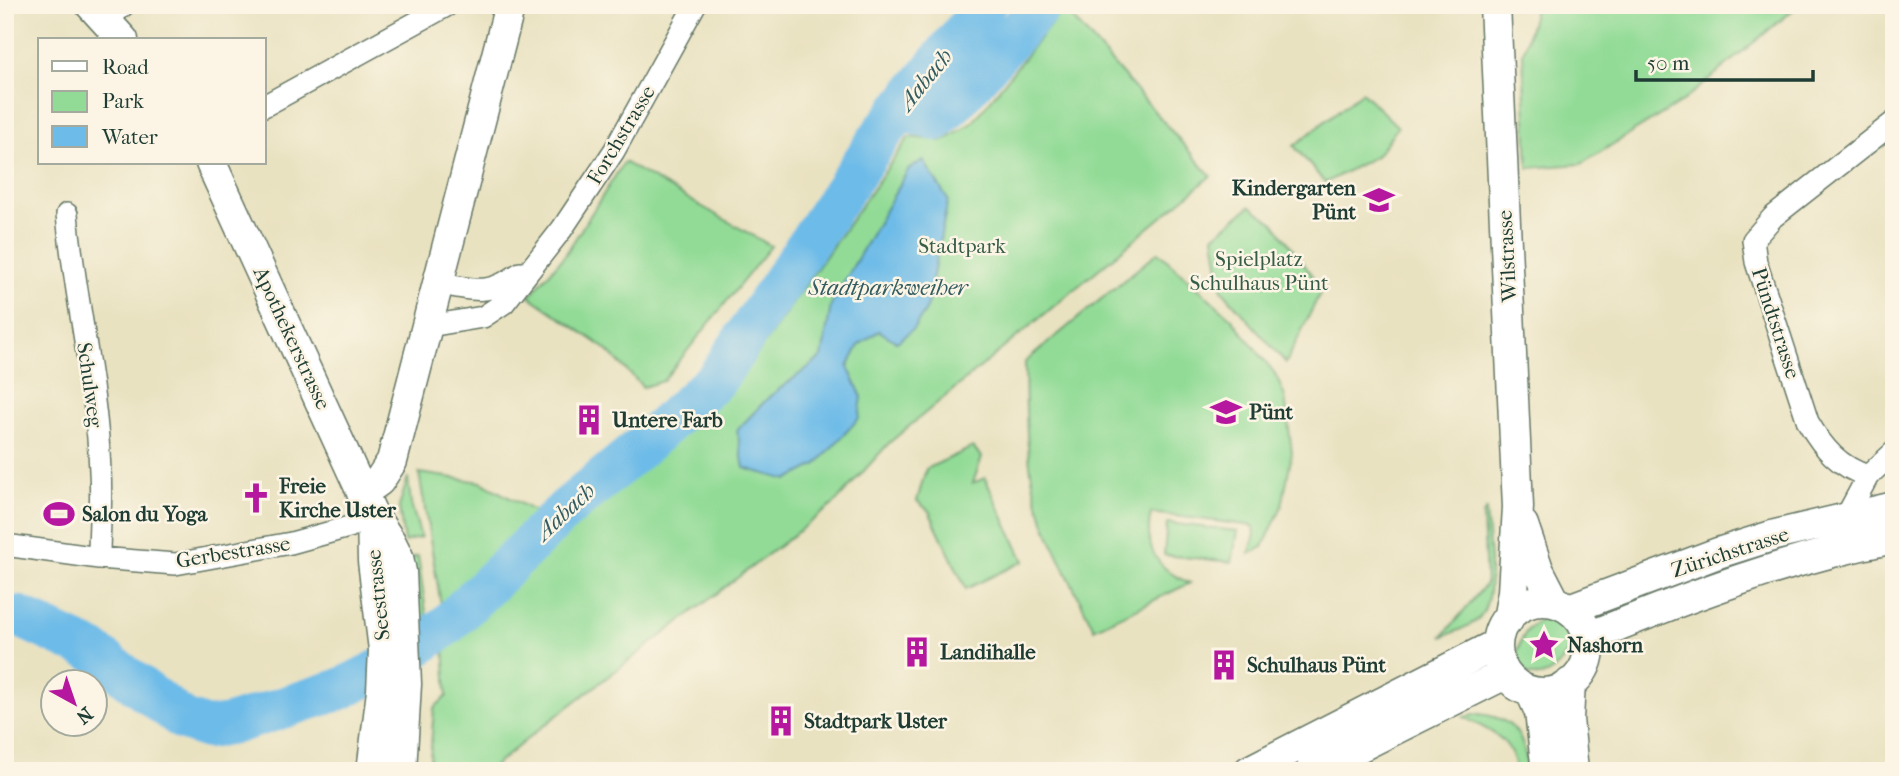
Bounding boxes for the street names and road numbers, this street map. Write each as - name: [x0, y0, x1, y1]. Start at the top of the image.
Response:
- street label: Forchstrasse: [582, 81, 660, 189]
- street label: Wilstrasse: [1493, 209, 1521, 304]
- street label: Apothekerstrasse: [248, 262, 336, 413]
- street label: Pündtstrasse: [1747, 264, 1805, 382]
- street label: Schulweg: [72, 341, 108, 430]
- street label: Zürichstrasse: [1668, 522, 1792, 582]
- street label: Gerbestrasse: [174, 531, 292, 573]
- street label: Seestrasse: [361, 548, 395, 642]

